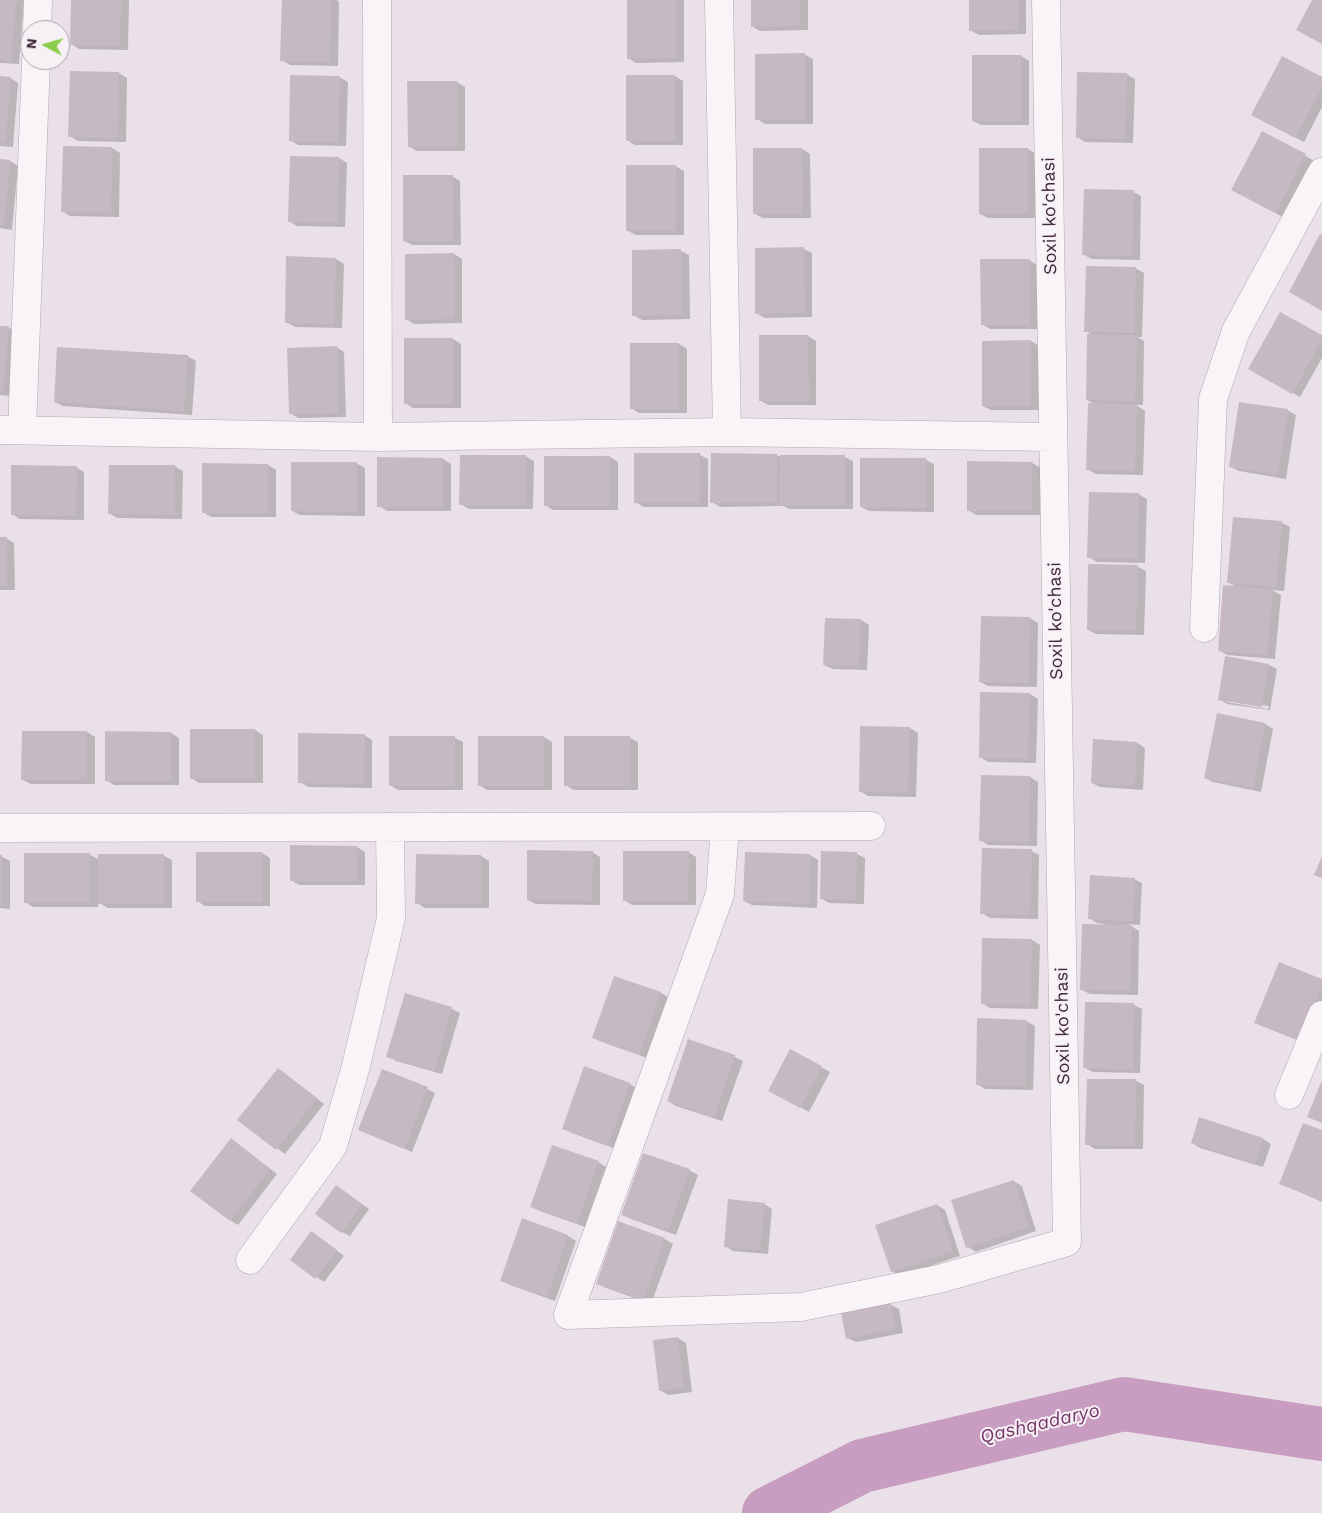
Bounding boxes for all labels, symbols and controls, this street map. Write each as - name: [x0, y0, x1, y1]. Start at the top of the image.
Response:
- north arrow: [20, 20, 70, 70]
- text: N: [23, 38, 40, 50]
- street label: Soxil ko'chasi: [1038, 157, 1062, 275]
- street label: Soxil ko'chasi: [1044, 562, 1068, 680]
- street label: Soxil ko'chasi: [1051, 967, 1075, 1085]
- water label: Qashqadaryo: [978, 1399, 1102, 1449]

